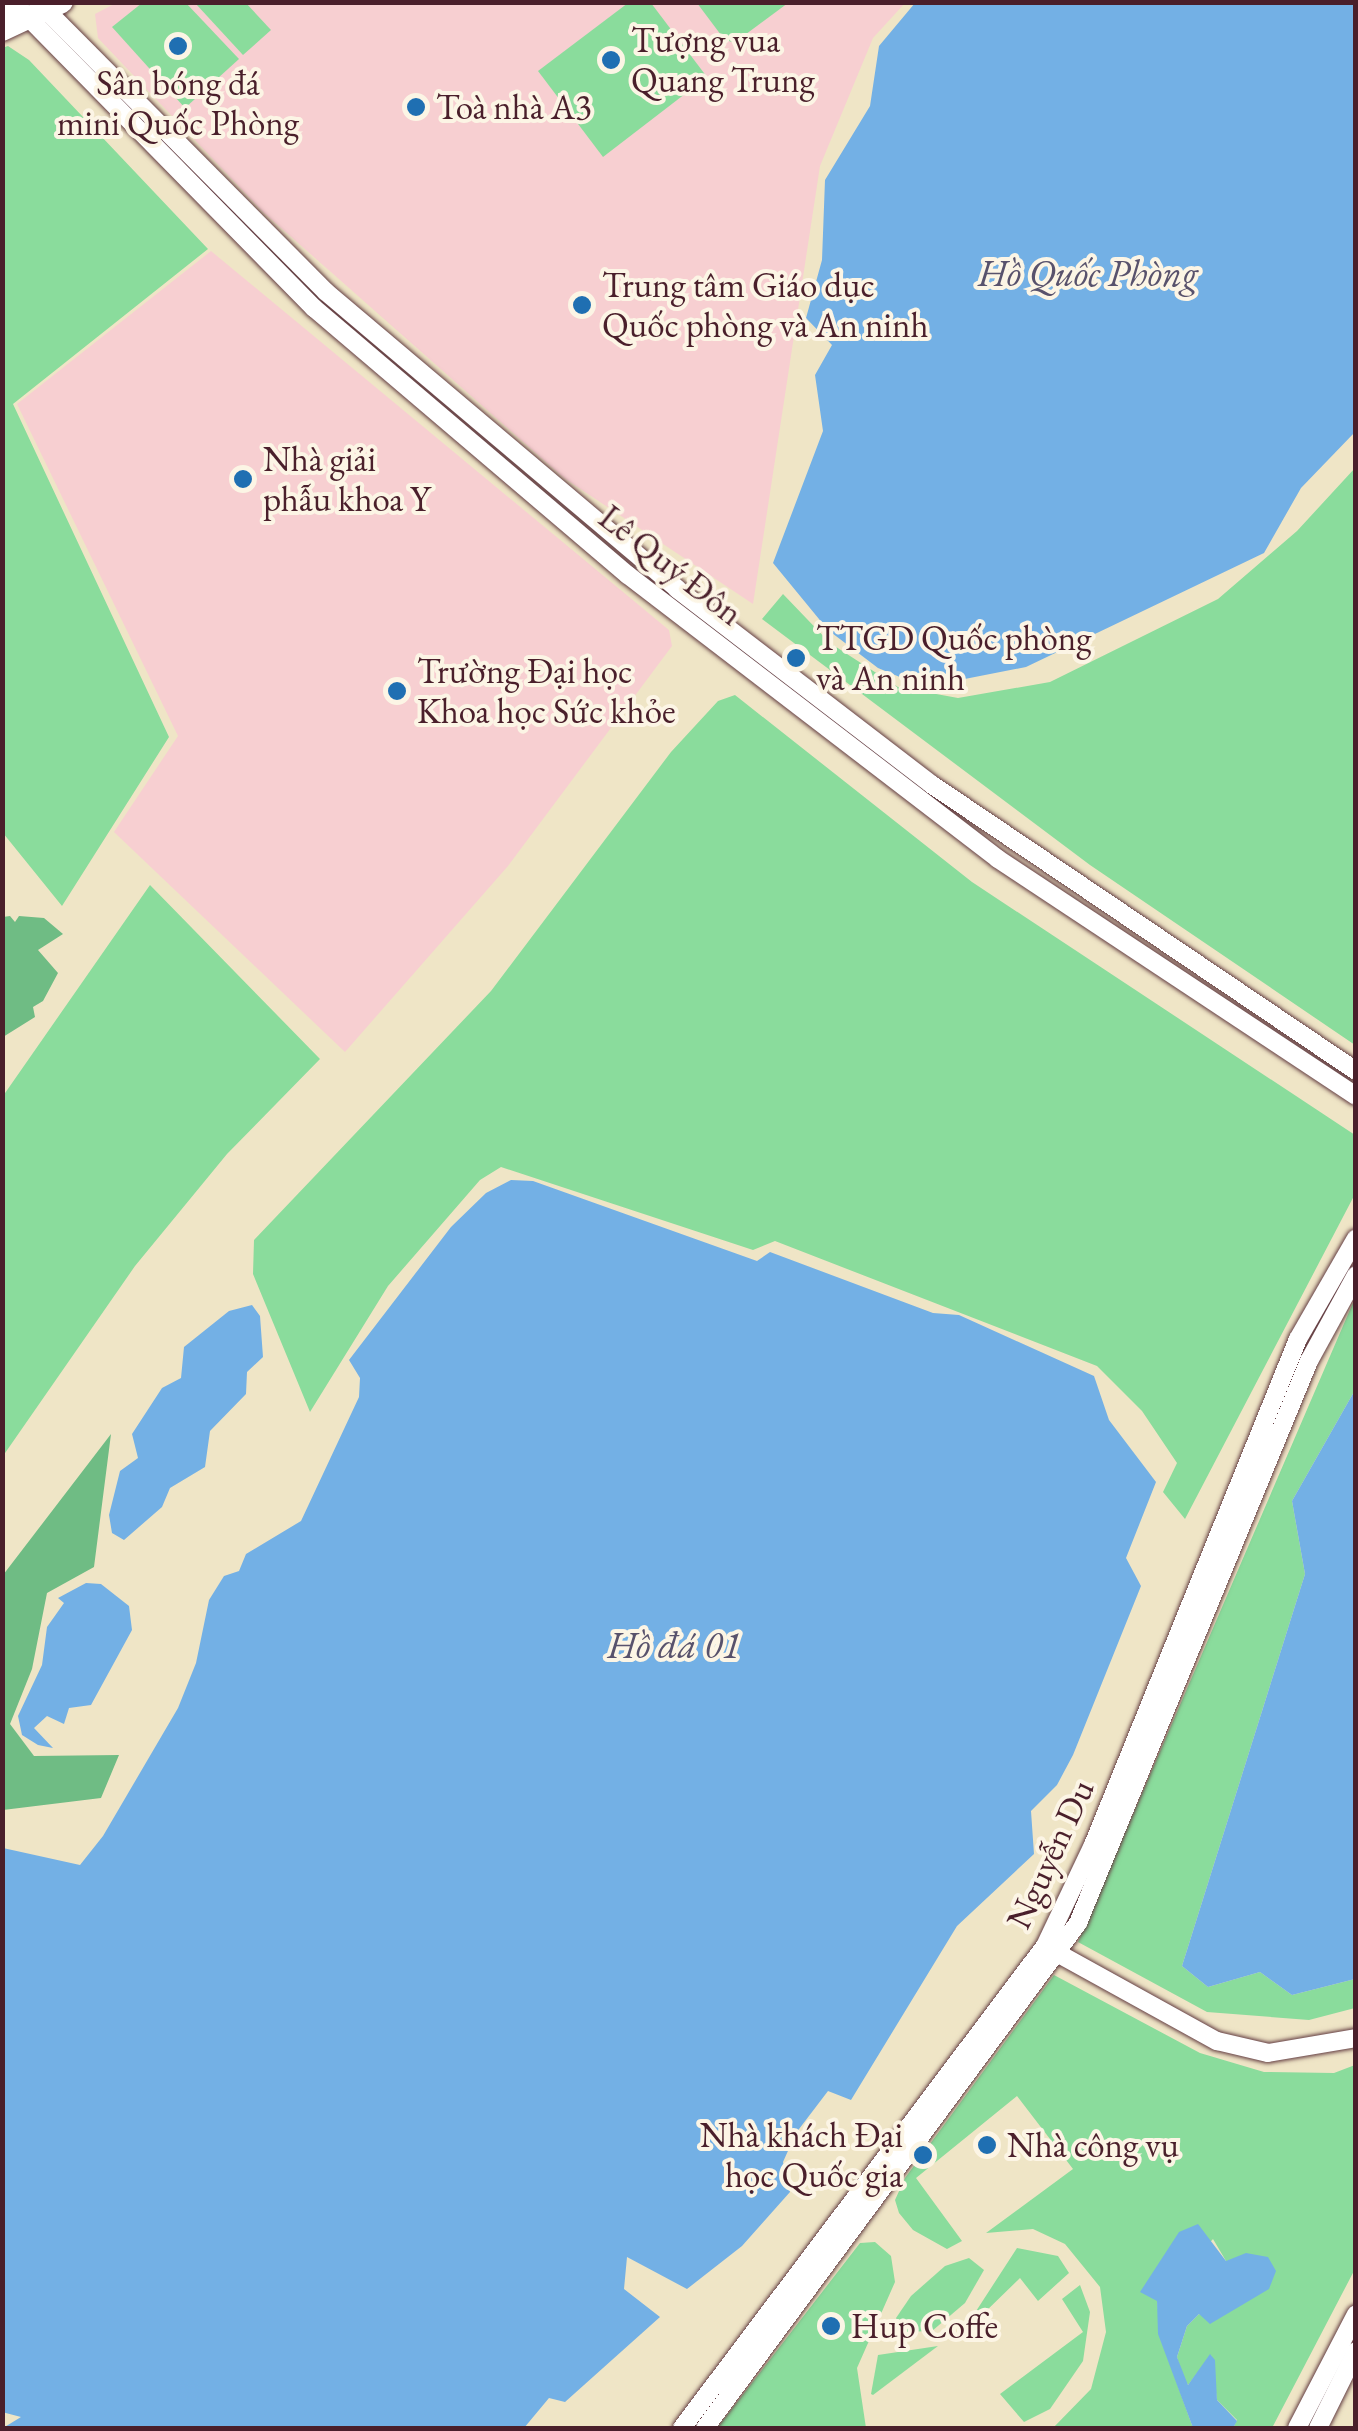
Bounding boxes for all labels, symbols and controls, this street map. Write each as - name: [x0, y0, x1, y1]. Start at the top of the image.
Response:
- place label: Tượng vua Quang Trung: [631, 19, 815, 101]
- marker: Sân bóng đá mini Quốc Phòng: [167, 35, 189, 57]
- marker: Tượng vua Quang Trung: [600, 49, 622, 71]
- place label: Sân bóng đá mini Quốc Phòng: [57, 62, 299, 144]
- place label: Toà nhà A3: [436, 86, 592, 128]
- marker: Toà nhà A3: [405, 96, 427, 118]
- water label: Hồ Quốc Phòng: [978, 250, 1198, 296]
- place label: Trung tâm Giáo dục Quốc phòng và An ninh: [602, 264, 928, 346]
- marker: Trung tâm Giáo dục Quốc phòng và An ninh: [571, 294, 593, 316]
- place label: Nhà giải phẫu khoa Y: [263, 438, 430, 520]
- marker: Nhà giải phẫu khoa Y: [232, 468, 254, 490]
- street label: Lê Quý Đôn: [591, 496, 751, 634]
- place label: TTGD Quốc phòng và An ninh: [816, 617, 1092, 699]
- marker: TTGD Quốc phòng và An ninh: [785, 647, 807, 669]
- place label: Trường Đại học Khoa học Sức khỏe: [417, 650, 676, 732]
- marker: Trường Đại học Khoa học Sức khỏe: [386, 680, 408, 702]
- water label: Hồ đá 01: [607, 1622, 741, 1668]
- street label: Nguyễn Du: [997, 1773, 1103, 1935]
- place label: Nhà khách Đại học Quốc gia: [700, 2114, 903, 2196]
- place label: Nhà công vụ: [1007, 2124, 1179, 2166]
- marker: Nhà công vụ: [976, 2134, 998, 2156]
- marker: Nhà khách Đại học Quốc gia: [912, 2144, 934, 2166]
- place label: Hup Coffe: [851, 2305, 998, 2347]
- marker: Hup Coffe: [820, 2315, 842, 2337]

